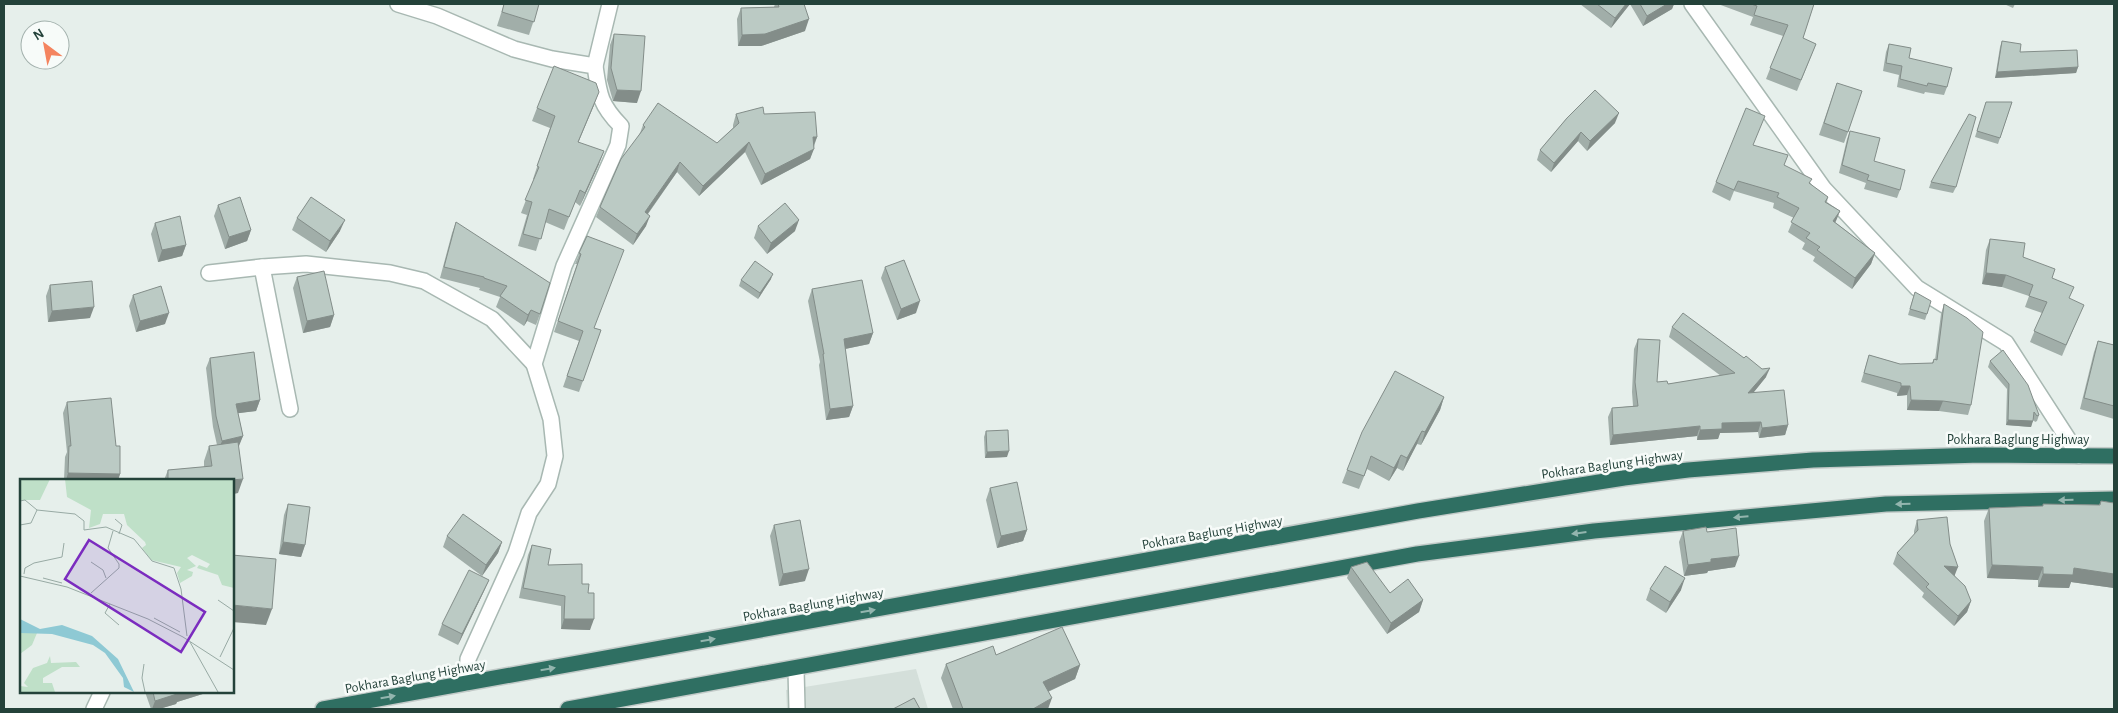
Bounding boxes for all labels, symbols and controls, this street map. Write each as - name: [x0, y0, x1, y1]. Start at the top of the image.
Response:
- north arrow: [20, 20, 70, 70]
- text: N: [31, 26, 46, 43]
- street label: Pokhara Baglung Highway: [1947, 433, 2089, 447]
- street label: Pokhara Baglung Highway: [1541, 448, 1684, 482]
- inset map: [20, 479, 234, 693]
- one-way arrow: [2057, 496, 2073, 504]
- one-way arrow: [1895, 500, 1911, 508]
- street label: Pokhara Baglung Highway: [1141, 514, 1284, 552]
- one-way arrow: [1733, 514, 1749, 522]
- one-way arrow: [1571, 529, 1587, 537]
- street label: Pokhara Baglung Highway: [742, 586, 885, 624]
- one-way arrow: [860, 606, 876, 614]
- one-way arrow: [700, 635, 716, 643]
- street label: Pokhara Baglung Highway: [344, 658, 487, 696]
- one-way arrow: [540, 664, 556, 672]
- one-way arrow: [380, 693, 396, 701]

